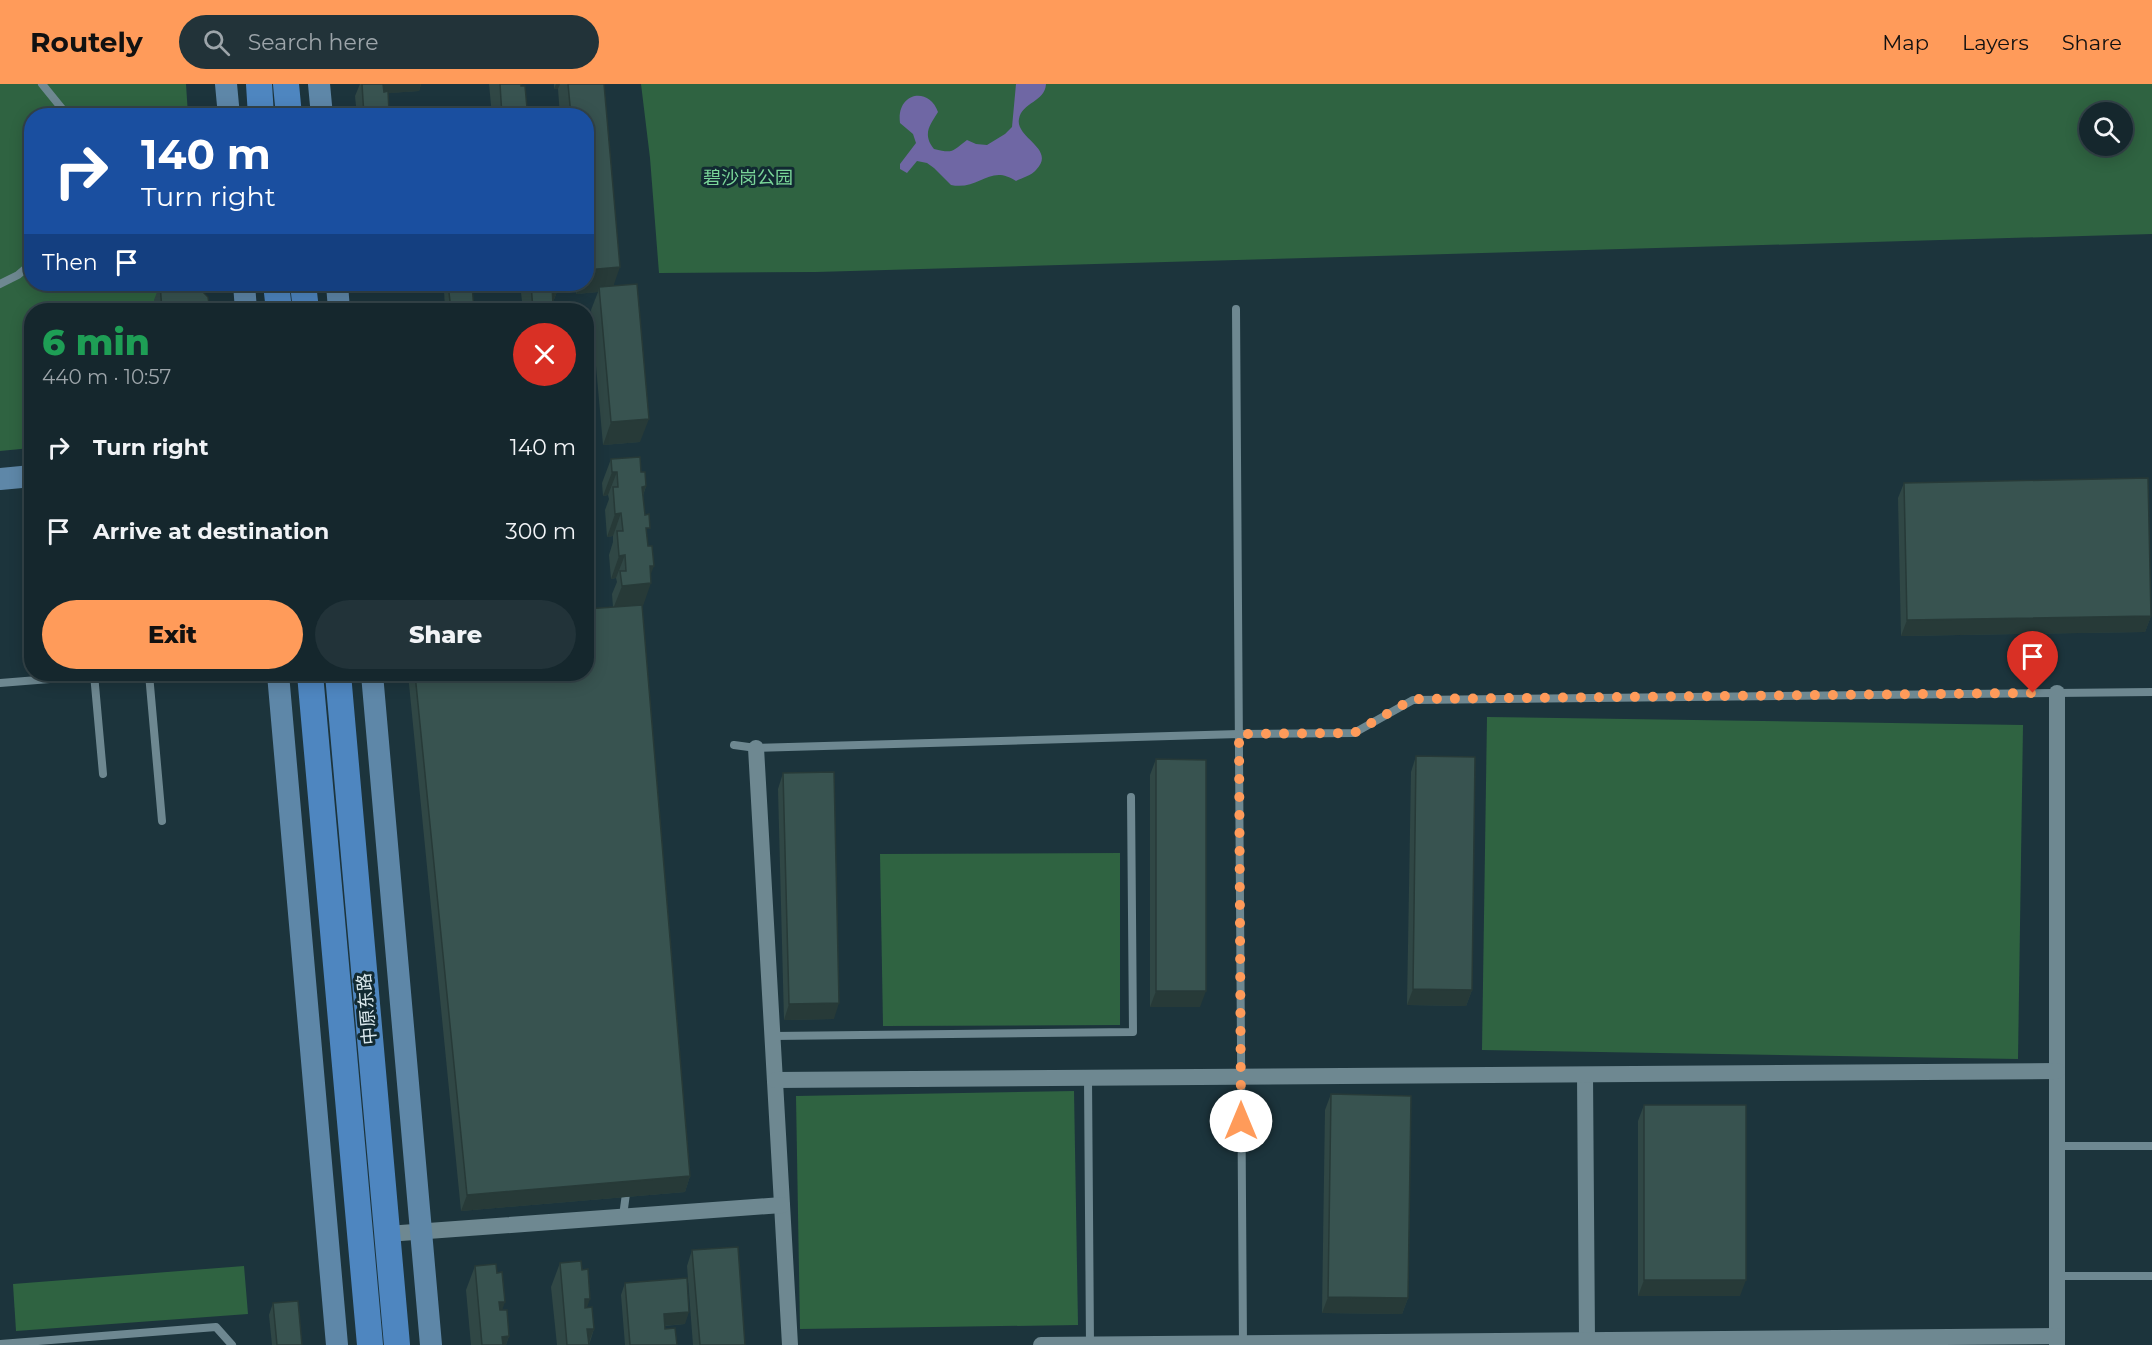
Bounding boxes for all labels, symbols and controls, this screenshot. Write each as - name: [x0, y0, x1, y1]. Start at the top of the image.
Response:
- search box: [179, 15, 599, 69]
- text: Routely: [30, 25, 143, 59]
- icon: search: [200, 26, 233, 59]
- text: Search here: [248, 29, 379, 56]
- text: Map: [1882, 30, 1929, 55]
- text: Layers: [1962, 30, 2029, 55]
- text: Share: [2062, 30, 2122, 55]
- map controls: [2079, 102, 2133, 156]
- button: search: [2079, 102, 2133, 156]
- text: 140 m: [141, 128, 271, 180]
- icon: right: [42, 132, 120, 210]
- park label: 碧沙岗公园: [703, 167, 793, 189]
- text: Turn right: [141, 180, 276, 213]
- icon: arrive: [110, 246, 143, 279]
- text: Then: [42, 249, 98, 276]
- text: 6 min: [42, 320, 150, 364]
- button: close: [513, 323, 576, 386]
- text: 440 m · 10:57: [42, 365, 171, 389]
- icon: right: [42, 431, 75, 464]
- text: Turn right: [93, 434, 208, 461]
- text: 140 m: [510, 434, 576, 461]
- icon: arrive: [42, 515, 75, 548]
- text: Arrive at destination: [93, 518, 329, 545]
- text: 300 m: [505, 518, 576, 545]
- button: Exit: [42, 600, 303, 669]
- button: Share: [315, 600, 576, 669]
- pin: [2007, 631, 2058, 693]
- icon: arrive: [2016, 640, 2049, 673]
- street label: 中原东路: [353, 972, 381, 1046]
- position arrow: [1209, 1089, 1273, 1153]

